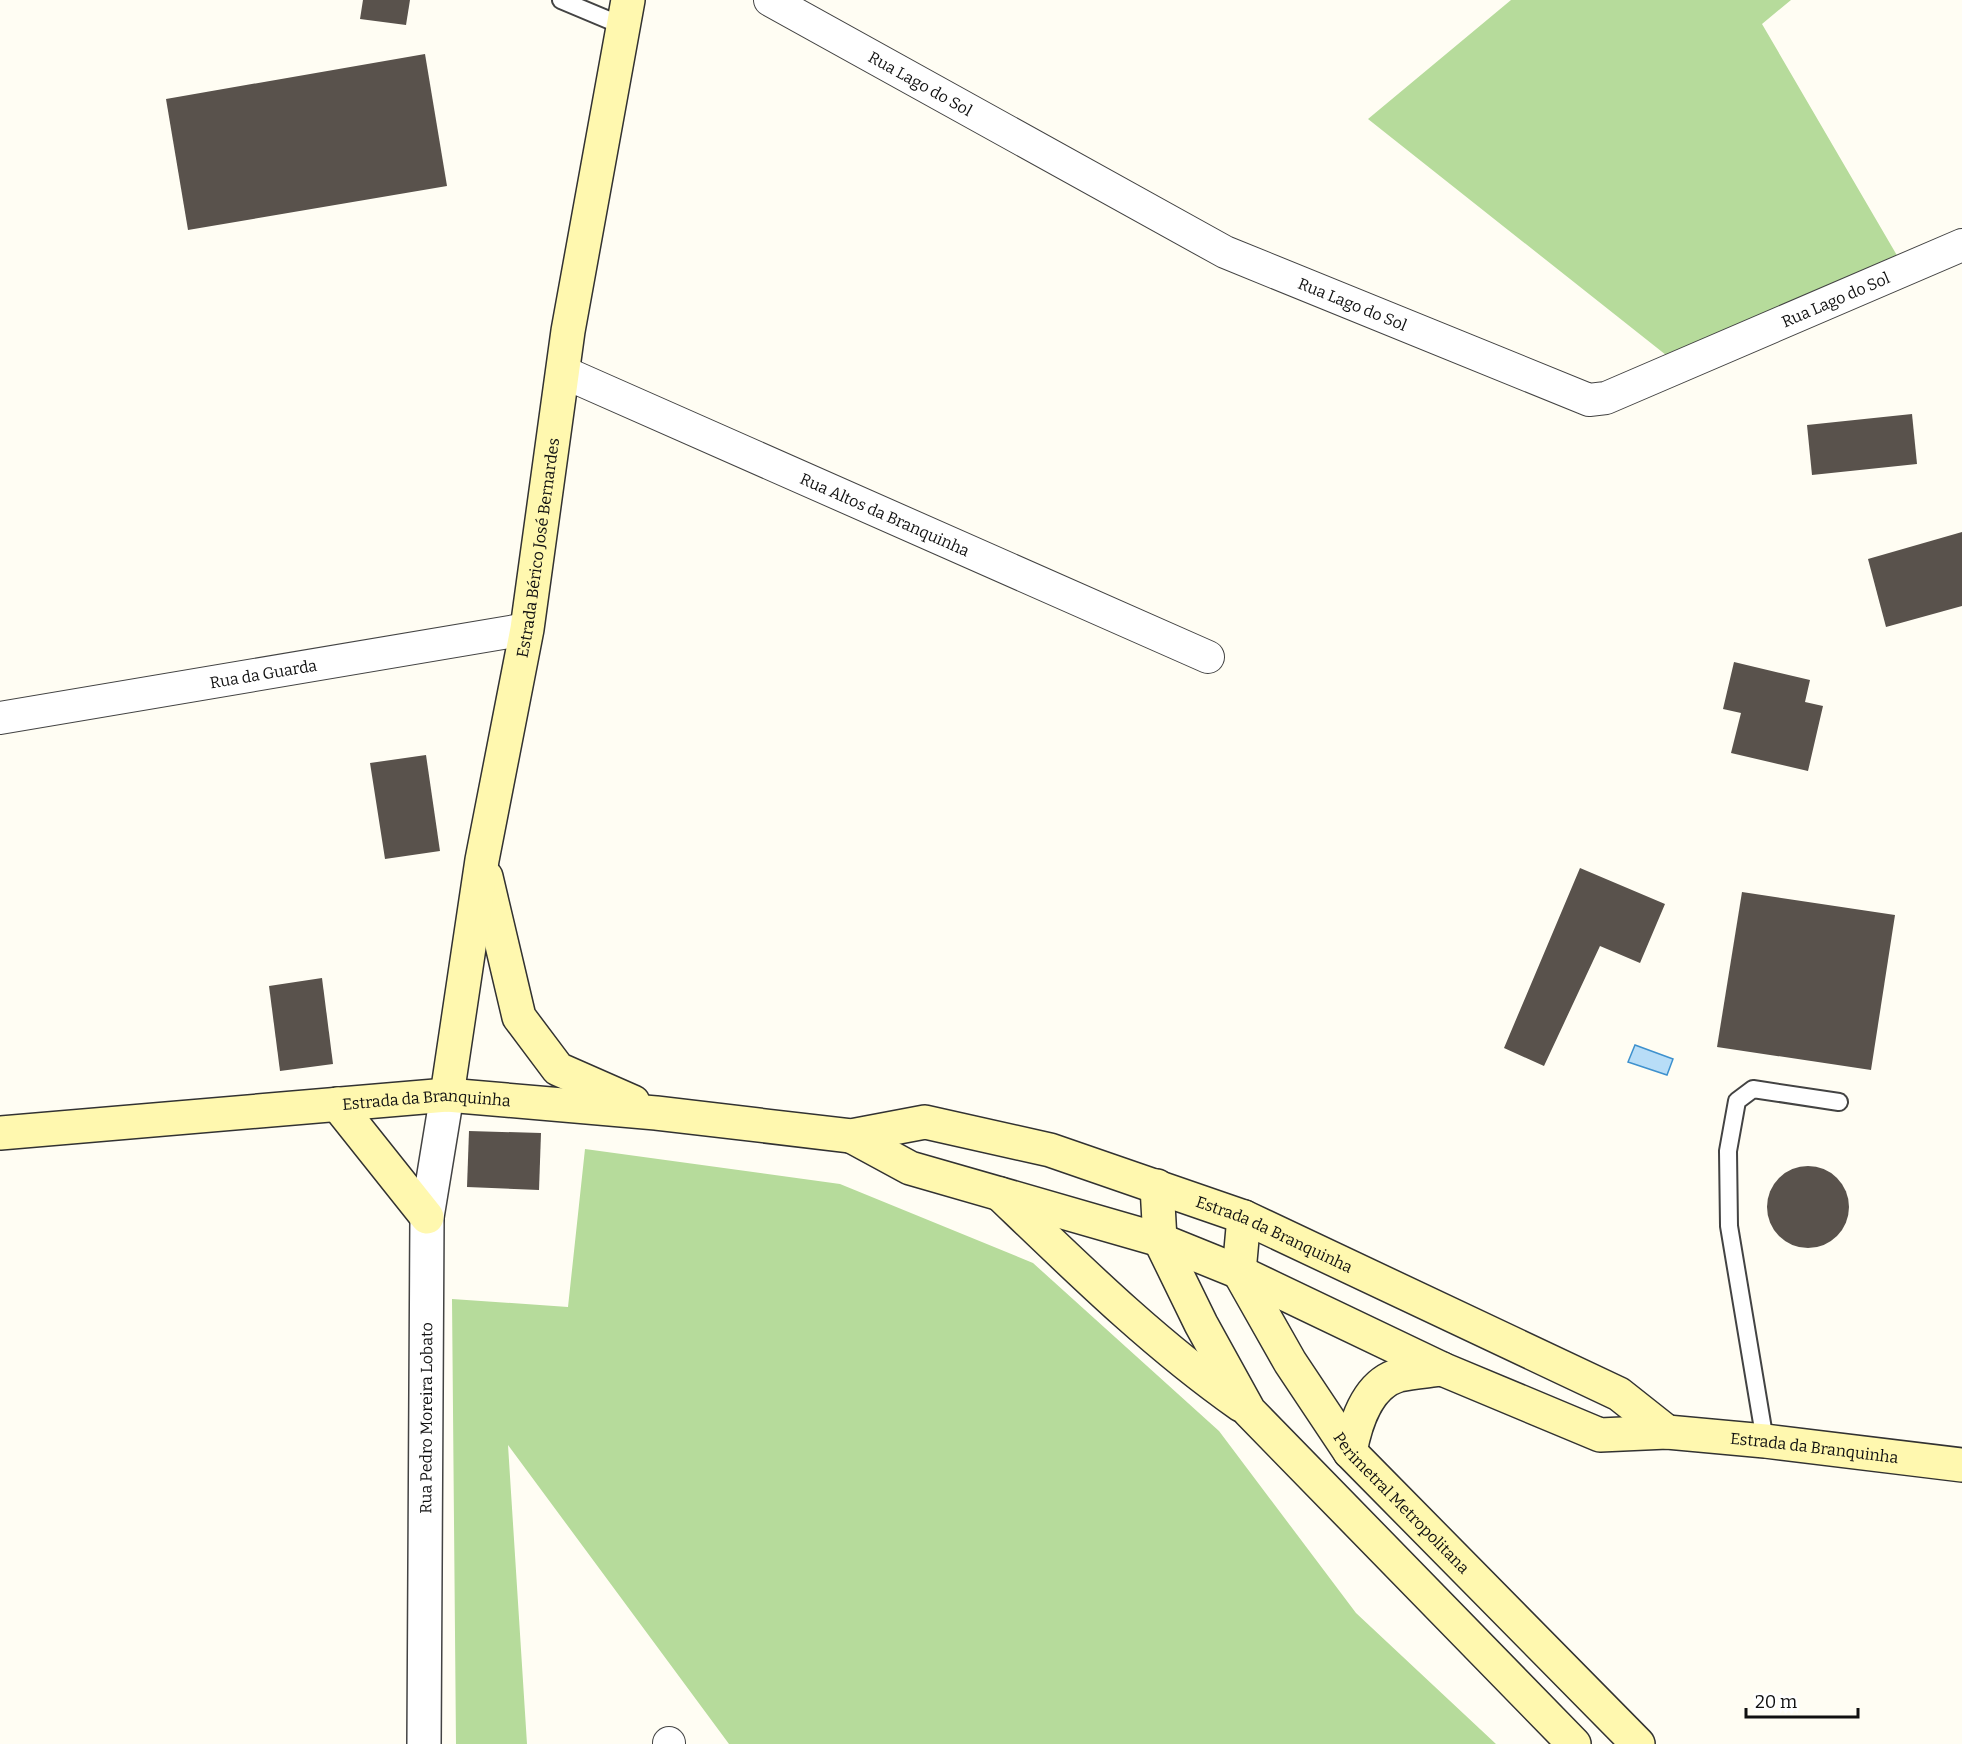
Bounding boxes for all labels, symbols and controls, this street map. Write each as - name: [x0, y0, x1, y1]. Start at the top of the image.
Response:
- street label: Rua Lago do Sol: [865, 47, 976, 120]
- street label: Rua Lago do Sol: [1779, 268, 1893, 331]
- street label: Rua Lago do Sol: [1295, 274, 1410, 335]
- street label: Estrada Bérico José Bernardes: [513, 437, 563, 659]
- street label: Rua Altos da Branquinha: [797, 469, 973, 561]
- street label: Rua da Guarda: [208, 656, 319, 692]
- street label: Estrada da Branquinha: [341, 1086, 512, 1114]
- street label: Estrada da Branquinha: [1193, 1192, 1356, 1277]
- street label: Rua Pedro Moreira Lobato: [416, 1322, 436, 1514]
- street label: Perimetral Metropolitana: [1329, 1429, 1473, 1578]
- street label: Estrada da Branquinha: [1729, 1429, 1900, 1467]
- scale bar: [1746, 1681, 1858, 1719]
- text: 20 m: [1755, 1691, 1797, 1713]

